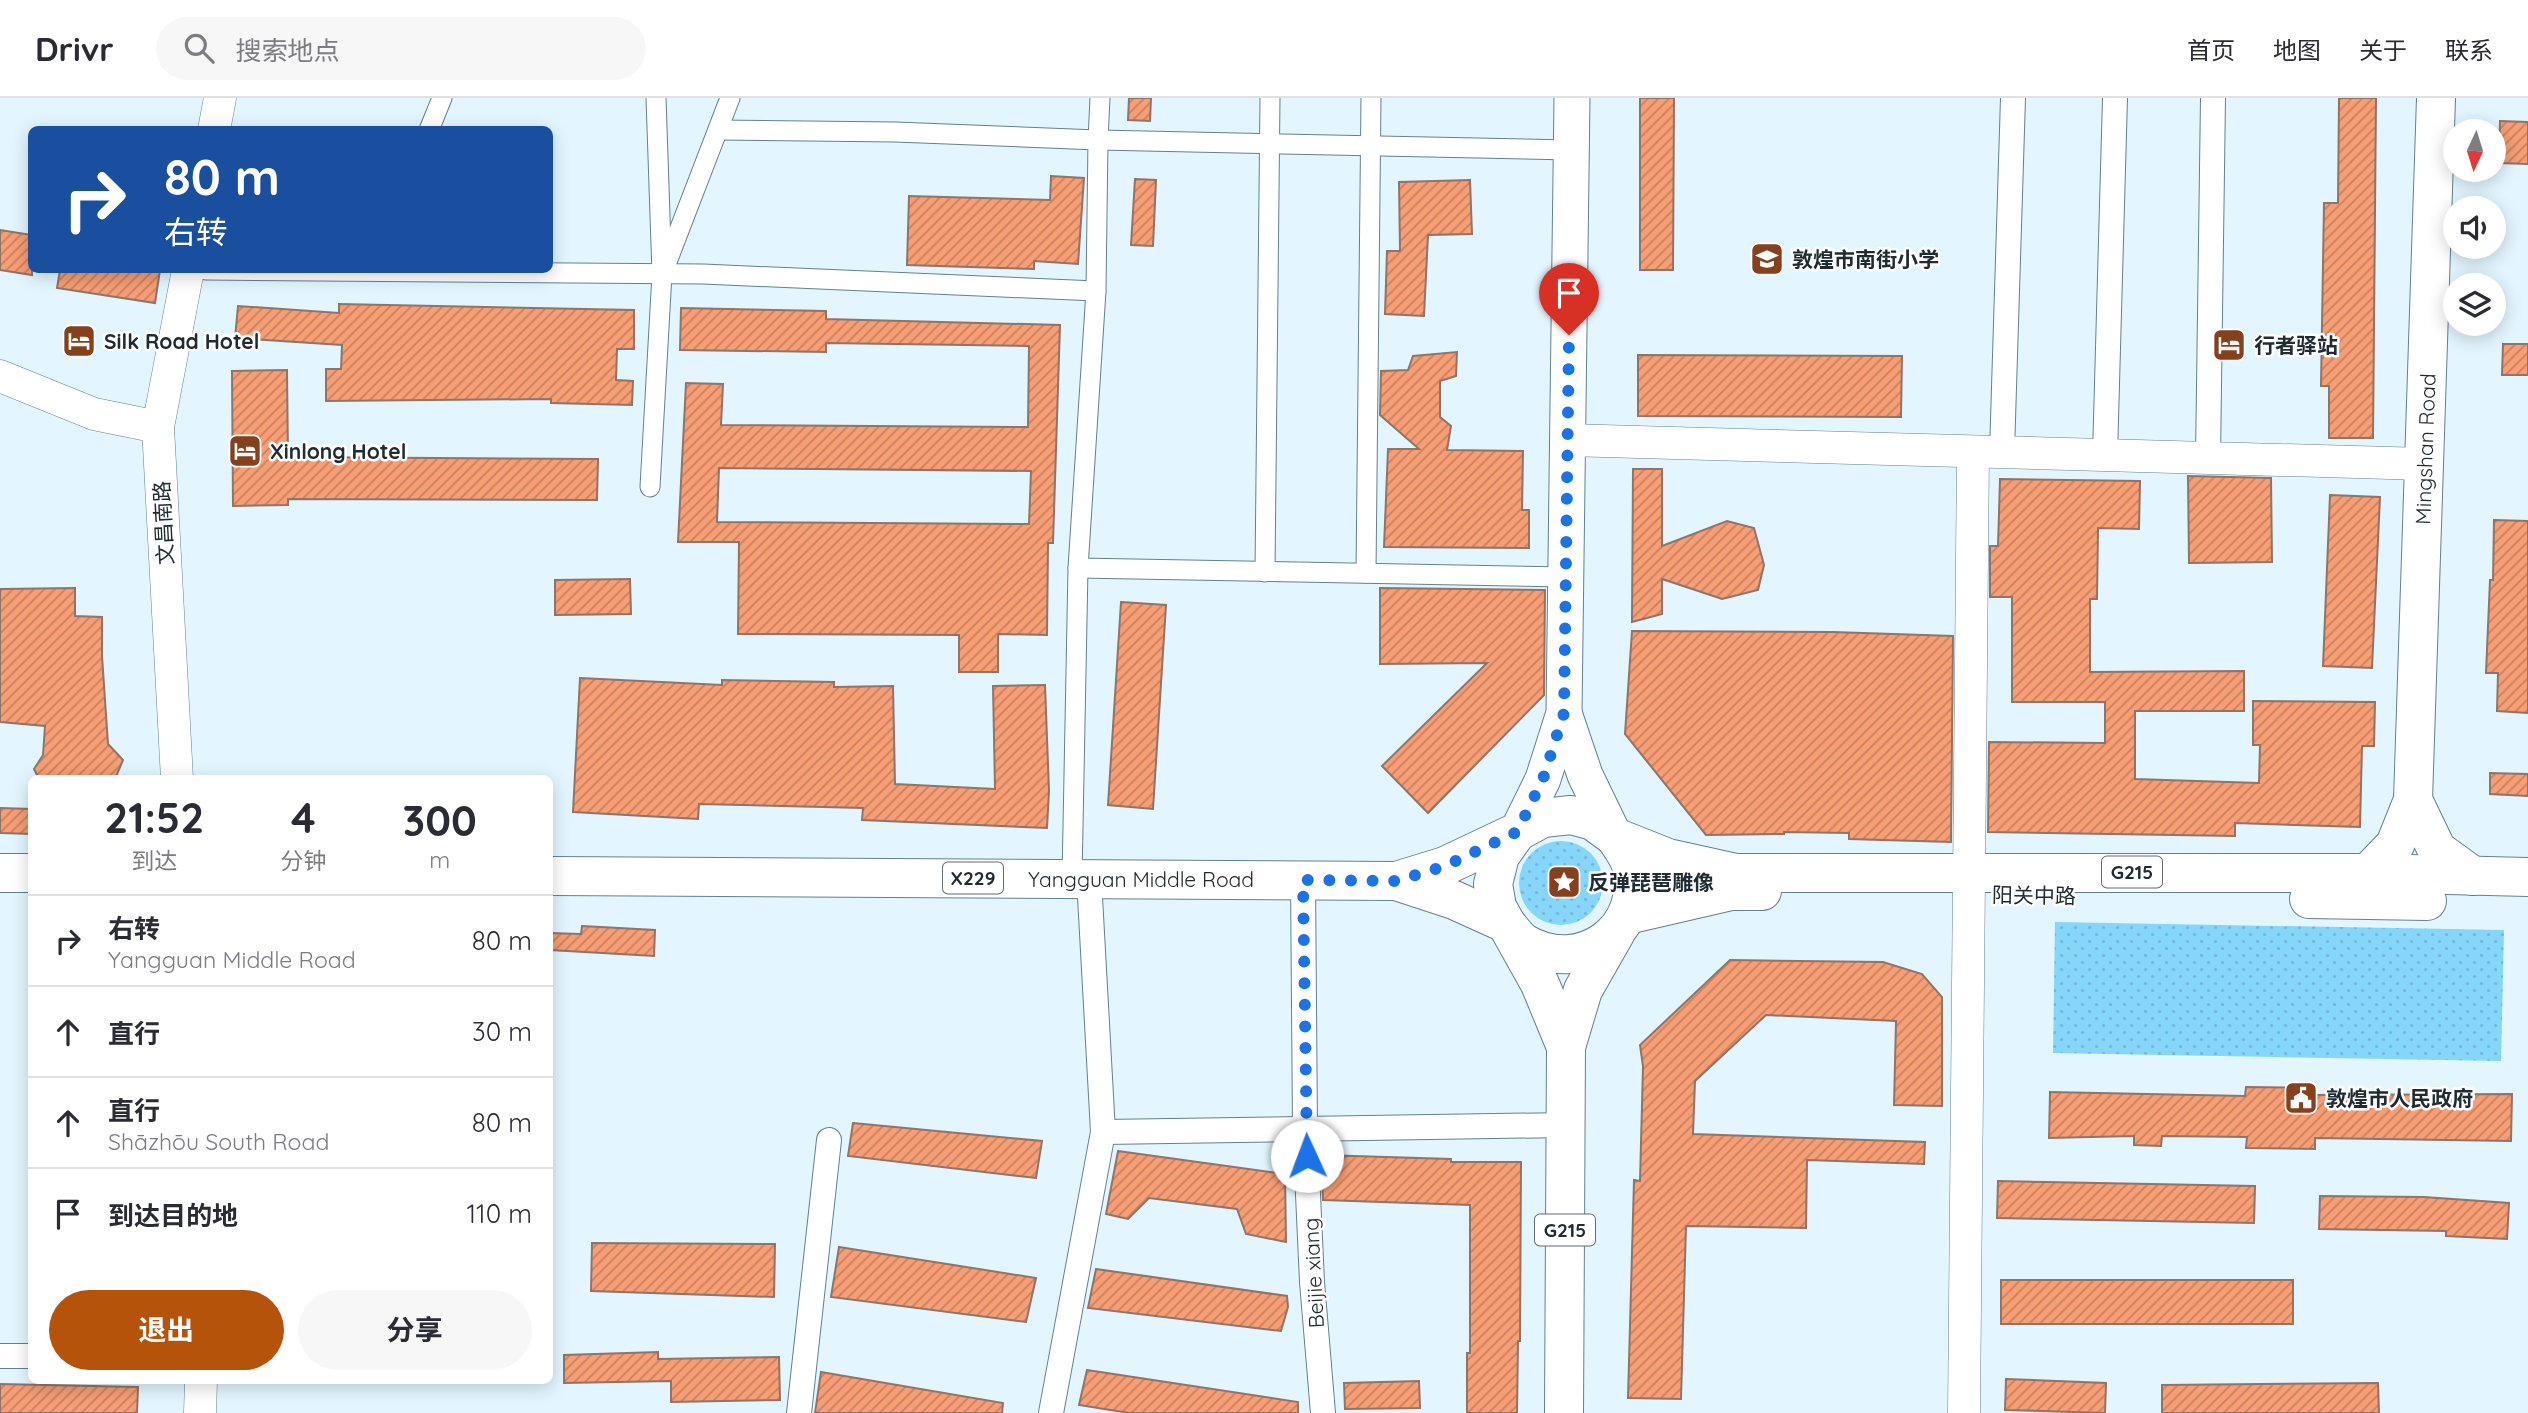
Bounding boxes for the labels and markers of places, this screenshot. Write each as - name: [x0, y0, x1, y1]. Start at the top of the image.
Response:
- school or university icon: 敦煌市南街小学: [1748, 240, 1786, 278]
- place label: 敦煌市南街小学: [1792, 246, 1939, 272]
- pin: [1539, 263, 1599, 335]
- hotel icon: Silk Road Hotel: [60, 322, 98, 360]
- hotel icon: 行者驿站: [2210, 326, 2248, 364]
- place label: Silk Road Hotel: [104, 328, 259, 354]
- place label: 行者驿站: [2254, 332, 2338, 358]
- hotel icon: Xinlong Hotel: [226, 432, 264, 470]
- place label: Xinlong Hotel: [270, 438, 406, 464]
- place icon: 反弹琵琶雕像: [1545, 863, 1583, 901]
- place label: 反弹琵琶雕像: [1588, 869, 1714, 895]
- public building icon: 敦煌市人民政府: [2282, 1079, 2320, 1117]
- place label: 敦煌市人民政府: [2326, 1085, 2473, 1111]

